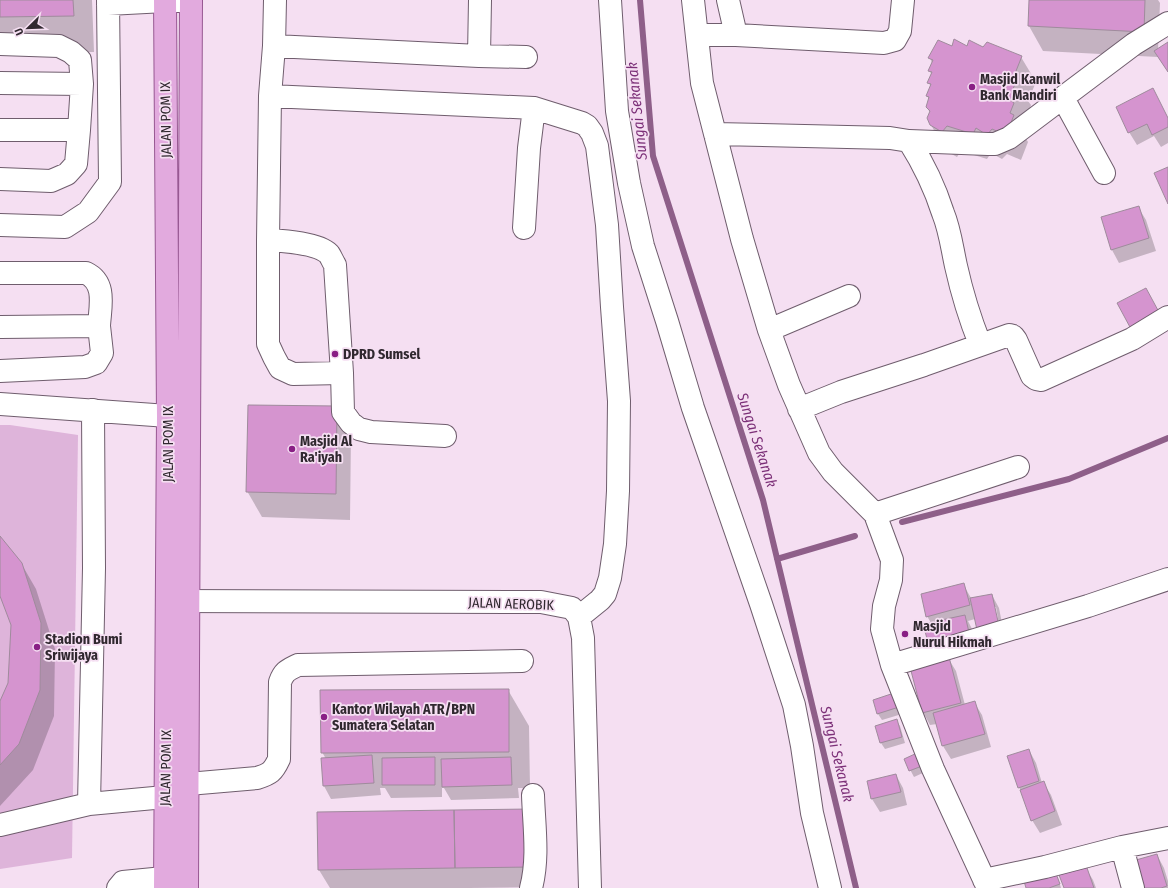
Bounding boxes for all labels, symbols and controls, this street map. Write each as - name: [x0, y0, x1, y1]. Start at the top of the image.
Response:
- north arrow: [8, 8, 48, 48]
- text: U: [12, 26, 27, 37]
- water label: Sungai Sekanak: [623, 61, 651, 162]
- place label: Masjid Kanwil Bank Mandiri: [980, 71, 1060, 104]
- street label: JALAN POM IX: [157, 82, 175, 158]
- marker: Masjid Kanwil Bank Mandiri: [967, 82, 977, 92]
- place label: DPRD Sumsel: [343, 346, 420, 363]
- marker: DPRD Sumsel: [330, 349, 340, 359]
- water label: Sungai Sekanak: [733, 389, 781, 490]
- street label: JALAN POM IX: [160, 406, 177, 482]
- place label: Masjid Al Ra'iyah: [300, 433, 352, 466]
- marker: Masjid Al Ra'iyah: [287, 444, 297, 454]
- street label: JALAN AEROBIK: [468, 594, 555, 614]
- place label: Masjid Nurul Hikmah: [913, 618, 992, 651]
- marker: Masjid Nurul Hikmah: [900, 629, 910, 639]
- place label: Stadion Bumi Sriwijaya: [45, 631, 123, 664]
- marker: Stadion Bumi Sriwijaya: [32, 642, 42, 652]
- place label: Kantor Wilayah ATR/BPN Sumatera Selatan: [332, 701, 475, 734]
- water label: Sungai Sekanak: [816, 703, 858, 805]
- marker: Kantor Wilayah ATR/BPN Sumatera Selatan: [319, 712, 329, 722]
- street label: JALAN POM IX: [157, 730, 175, 806]

